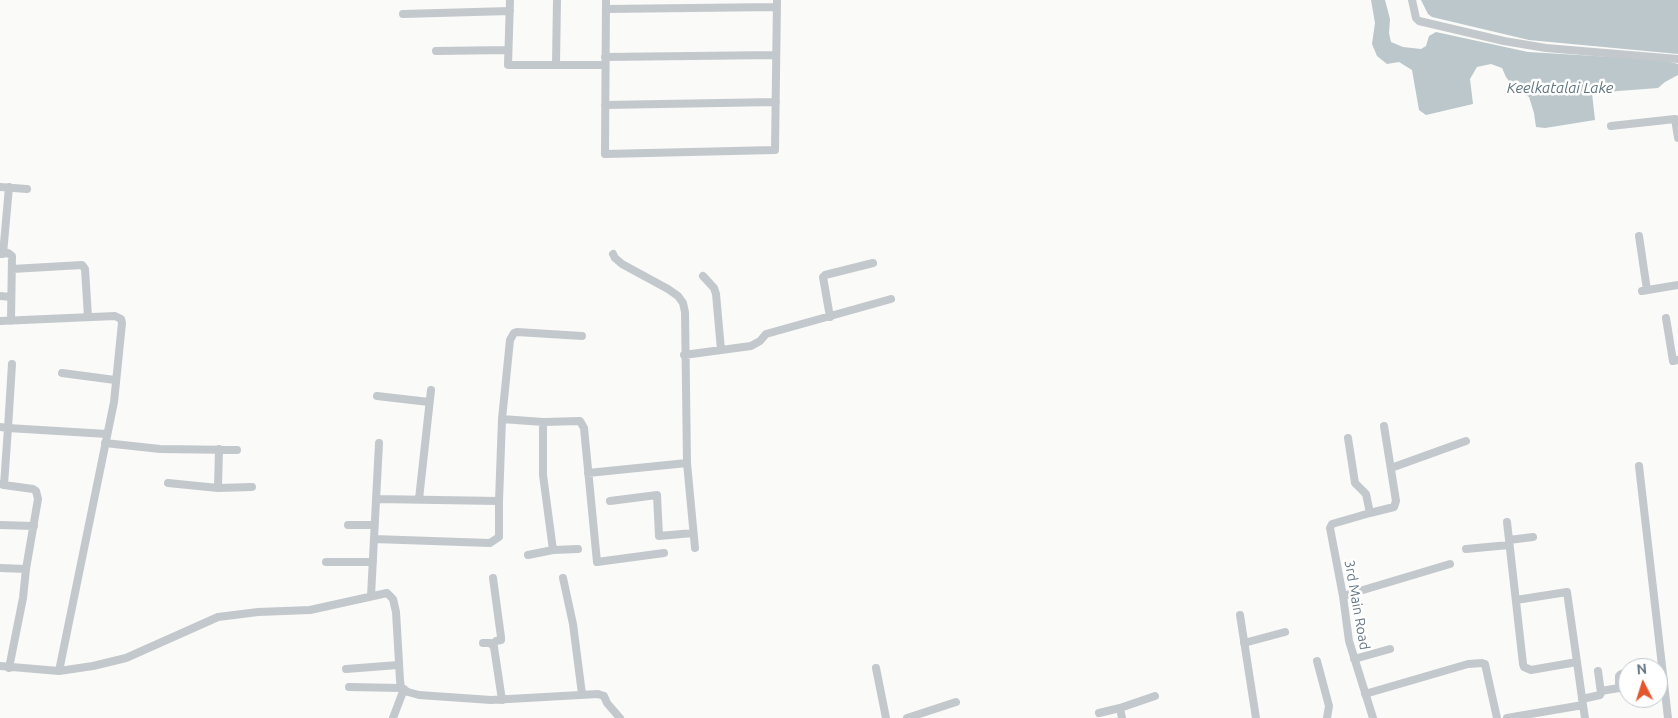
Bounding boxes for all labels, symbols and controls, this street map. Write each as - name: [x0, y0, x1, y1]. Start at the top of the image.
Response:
- water label: Keelkatalai Lake: [1507, 79, 1613, 97]
- street label: 3rd Main Road: [1341, 559, 1373, 651]
- north arrow: [1618, 658, 1668, 708]
- text: N: [1636, 661, 1648, 677]

